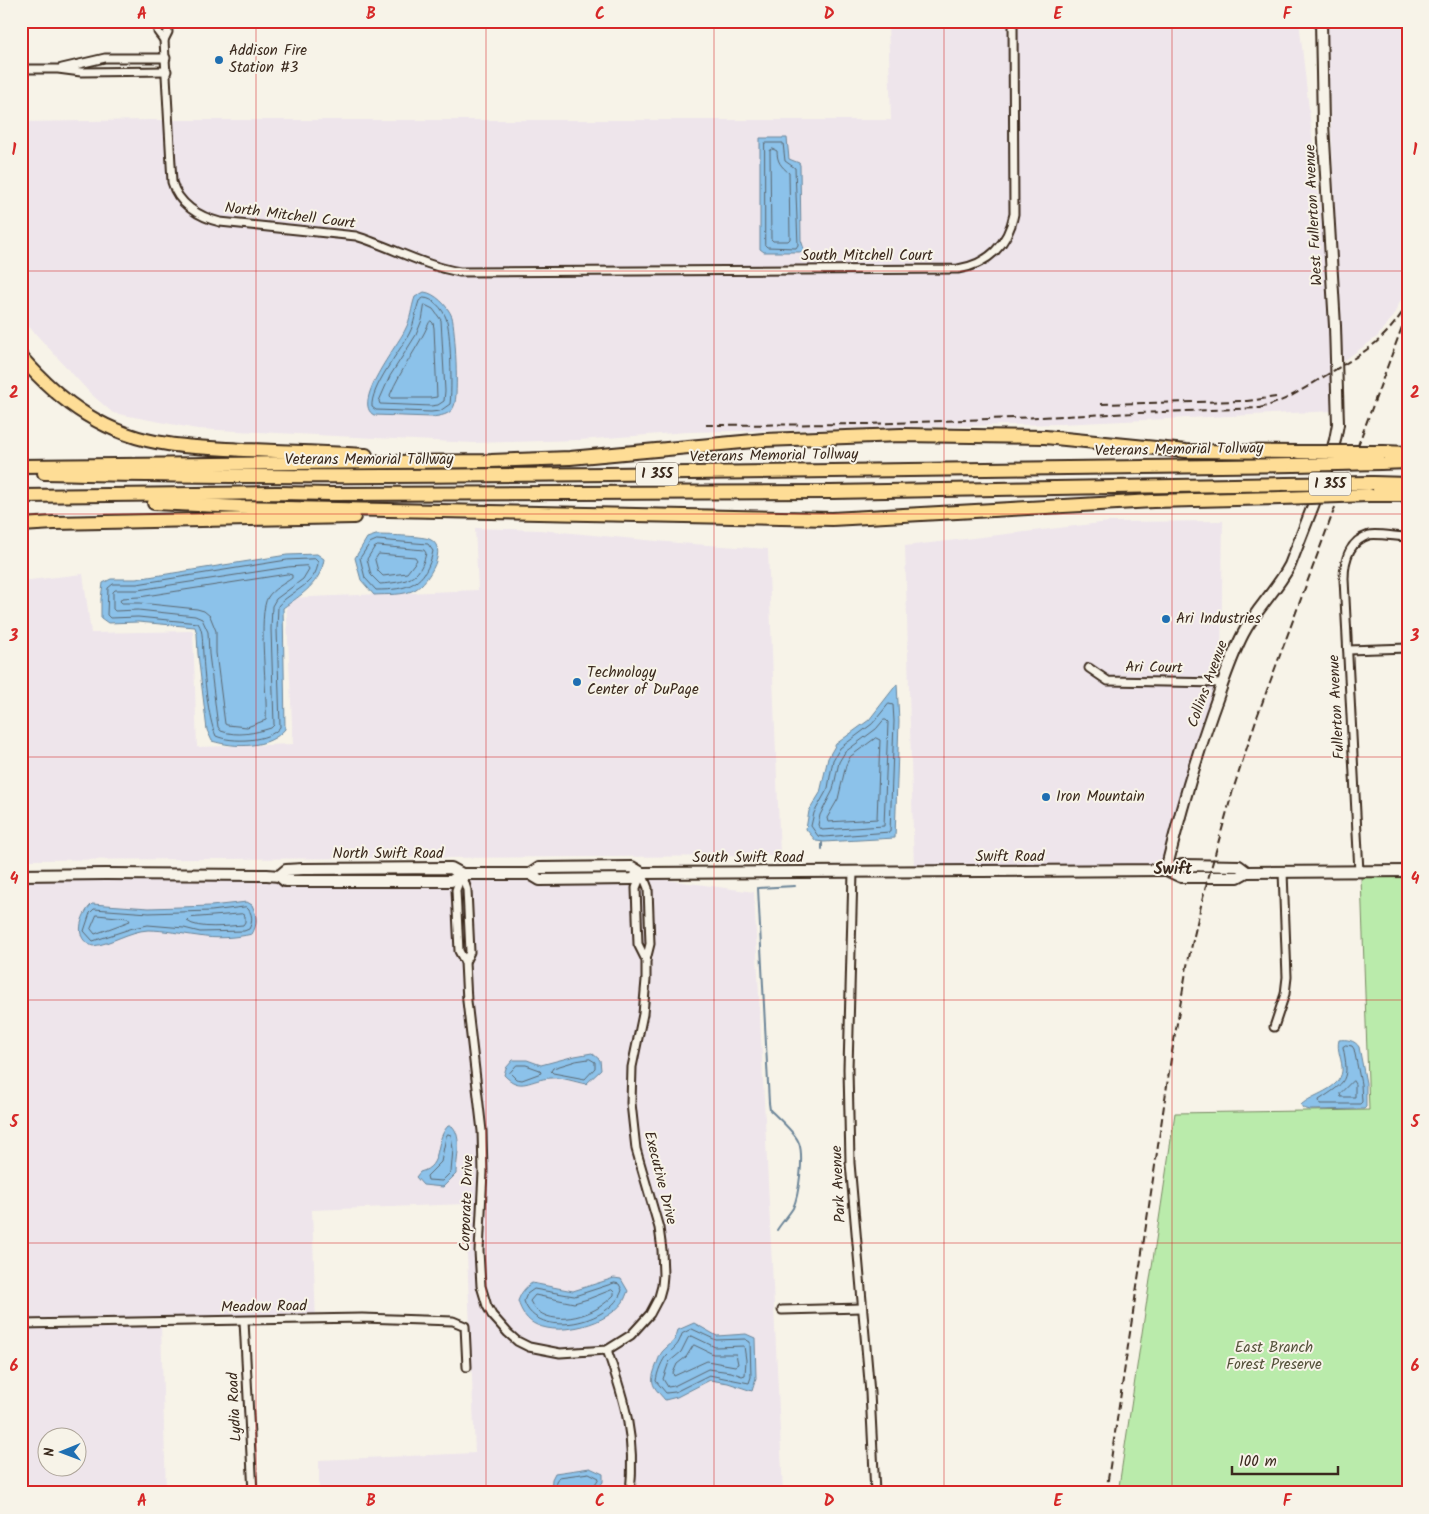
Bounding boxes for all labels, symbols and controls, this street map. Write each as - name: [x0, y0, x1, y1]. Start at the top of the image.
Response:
- text: A: [137, 2, 147, 27]
- text: B: [366, 2, 376, 27]
- text: C: [595, 2, 605, 27]
- text: D: [824, 2, 835, 27]
- text: E: [1054, 2, 1064, 27]
- text: F: [1283, 2, 1293, 27]
- place label: Addison Fire Station #3: [229, 39, 307, 80]
- marker: Addison Fire Station #3: [213, 54, 225, 66]
- text: 1: [12, 138, 17, 163]
- text: 1: [1413, 138, 1418, 163]
- street label: West Fullerton Avenue: [1298, 143, 1330, 286]
- street label: North Mitchell Court: [223, 196, 357, 236]
- street label: South Mitchell Court: [801, 244, 933, 268]
- text: 2: [9, 381, 19, 406]
- text: 2: [1410, 381, 1420, 406]
- street label: Veterans Memorial Tollway: [1094, 437, 1264, 463]
- street label: Veterans Memorial Tollway: [689, 443, 859, 469]
- street label: Veterans Memorial Tollway: [285, 448, 454, 472]
- road number: I 355: [636, 462, 678, 486]
- road number: I 355: [1309, 472, 1351, 496]
- place label: Ari Industries: [1176, 607, 1261, 631]
- marker: Ari Industries: [1160, 613, 1172, 625]
- text: 3: [9, 624, 19, 649]
- text: 3: [1410, 624, 1420, 649]
- street label: Collins Avenue: [1181, 637, 1235, 731]
- street label: Fullerton Avenue: [1322, 654, 1352, 760]
- street label: Ari Court: [1125, 656, 1183, 681]
- place label: Technology Center of DuPage: [587, 661, 699, 702]
- marker: Technology Center of DuPage: [571, 676, 583, 688]
- place label: Iron Mountain: [1056, 785, 1145, 809]
- marker: Iron Mountain: [1040, 791, 1052, 803]
- street label: North Swift Road: [333, 842, 444, 866]
- street label: Swift Road: [975, 845, 1045, 869]
- street label: South Swift Road: [692, 846, 804, 870]
- district label: Swift: [1154, 857, 1193, 882]
- text: 4: [10, 867, 19, 892]
- text: 4: [1411, 867, 1420, 892]
- text: 5: [9, 1110, 20, 1135]
- text: 5: [1410, 1110, 1421, 1135]
- street label: Executive Drive: [637, 1129, 683, 1228]
- street label: Park Avenue: [825, 1144, 853, 1223]
- street label: Corporate Drive: [453, 1154, 481, 1252]
- street label: Meadow Road: [221, 1294, 308, 1320]
- park label: East Branch Forest Preserve: [1226, 1336, 1322, 1377]
- text: 6: [10, 1354, 19, 1379]
- text: 6: [1411, 1354, 1420, 1379]
- street label: Lydia Road: [221, 1371, 249, 1442]
- north arrow: [38, 1426, 88, 1476]
- scale bar: [1232, 1444, 1338, 1476]
- text: N: [39, 1447, 61, 1457]
- text: 100 m: [1239, 1450, 1277, 1474]
- text: A: [137, 1489, 147, 1514]
- text: B: [366, 1489, 376, 1514]
- text: C: [595, 1489, 605, 1514]
- text: D: [824, 1489, 835, 1514]
- text: E: [1054, 1489, 1064, 1514]
- text: F: [1283, 1489, 1293, 1514]

